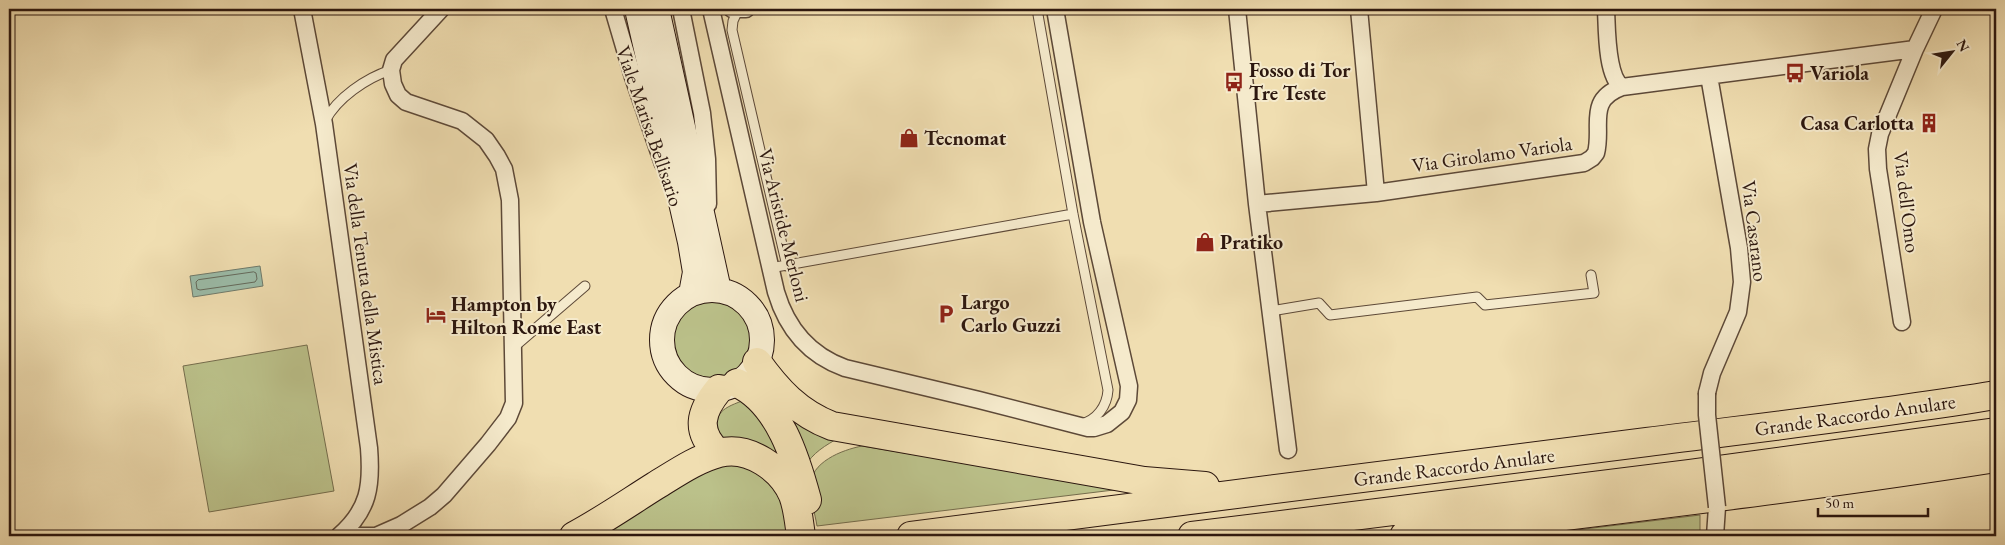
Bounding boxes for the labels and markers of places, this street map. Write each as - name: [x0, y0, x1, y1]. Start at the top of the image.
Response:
- place label: Fosso di Tor Tre Teste: [1249, 57, 1351, 106]
- place label: Variola: [1810, 60, 1869, 86]
- bus stop icon: Variola: [1784, 62, 1806, 84]
- bus stop icon: Fosso di Tor Tre Teste: [1223, 71, 1245, 93]
- place label: Casa Carlotta: [1801, 110, 1914, 136]
- building icon: Casa Carlotta: [1918, 112, 1940, 134]
- place label: Tecnomat: [924, 125, 1007, 151]
- shop icon: Tecnomat: [898, 127, 920, 149]
- place label: Pratiko: [1220, 229, 1283, 255]
- shop icon: Pratiko: [1194, 231, 1216, 253]
- place label: Largo Carlo Guzzi: [961, 289, 1061, 338]
- place label: Hampton by Hilton Rome East: [451, 291, 602, 340]
- parking icon: Largo Carlo Guzzi: [935, 303, 957, 325]
- hotel icon: Hampton by Hilton Rome East: [425, 304, 447, 326]

